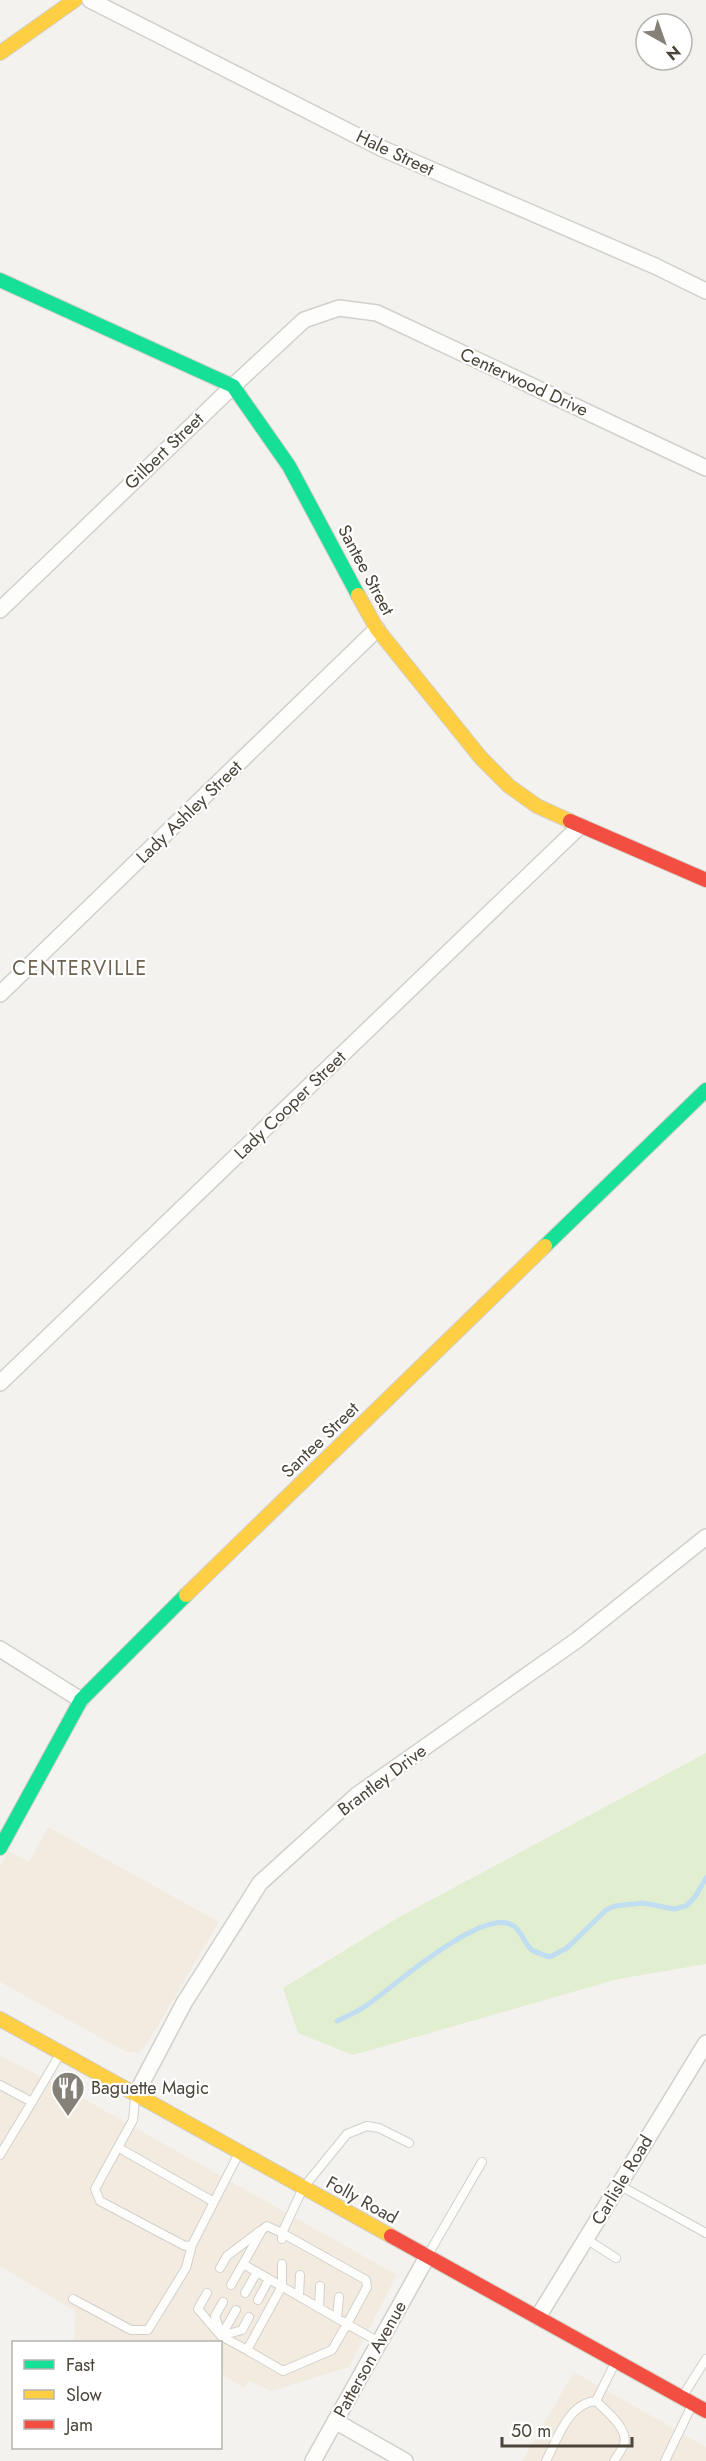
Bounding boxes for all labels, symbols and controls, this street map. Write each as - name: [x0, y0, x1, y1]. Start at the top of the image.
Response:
- north arrow: [634, 12, 694, 72]
- text: N: [661, 40, 686, 66]
- street label: Hale Street: [352, 124, 439, 183]
- street label: Centerwood Drive: [456, 341, 592, 423]
- street label: Gilbert Street: [119, 406, 210, 495]
- street label: Santee Street: [331, 520, 401, 620]
- street label: Lady Ashley Street: [130, 754, 248, 869]
- district label: CENTERVILLE: [12, 954, 148, 983]
- street label: Lady Cooper Street: [228, 1044, 352, 1165]
- street label: Santee Street: [275, 1396, 365, 1484]
- street label: Brantley Drive: [332, 1738, 432, 1822]
- restaurant icon: Baguette Magic: [50, 2070, 86, 2117]
- place label: Baguette Magic: [91, 2075, 209, 2101]
- street label: Carlisle Road: [585, 2130, 659, 2230]
- street label: Folly Road: [321, 2170, 403, 2230]
- street label: Patterson Avenue: [327, 2296, 413, 2422]
- legend: [12, 2341, 222, 2449]
- text: Fast: [66, 2352, 95, 2378]
- text: Slow: [66, 2382, 103, 2408]
- scale bar: [502, 2410, 632, 2448]
- text: Jam: [64, 2412, 93, 2438]
- text: 50 m: [511, 2418, 551, 2444]

